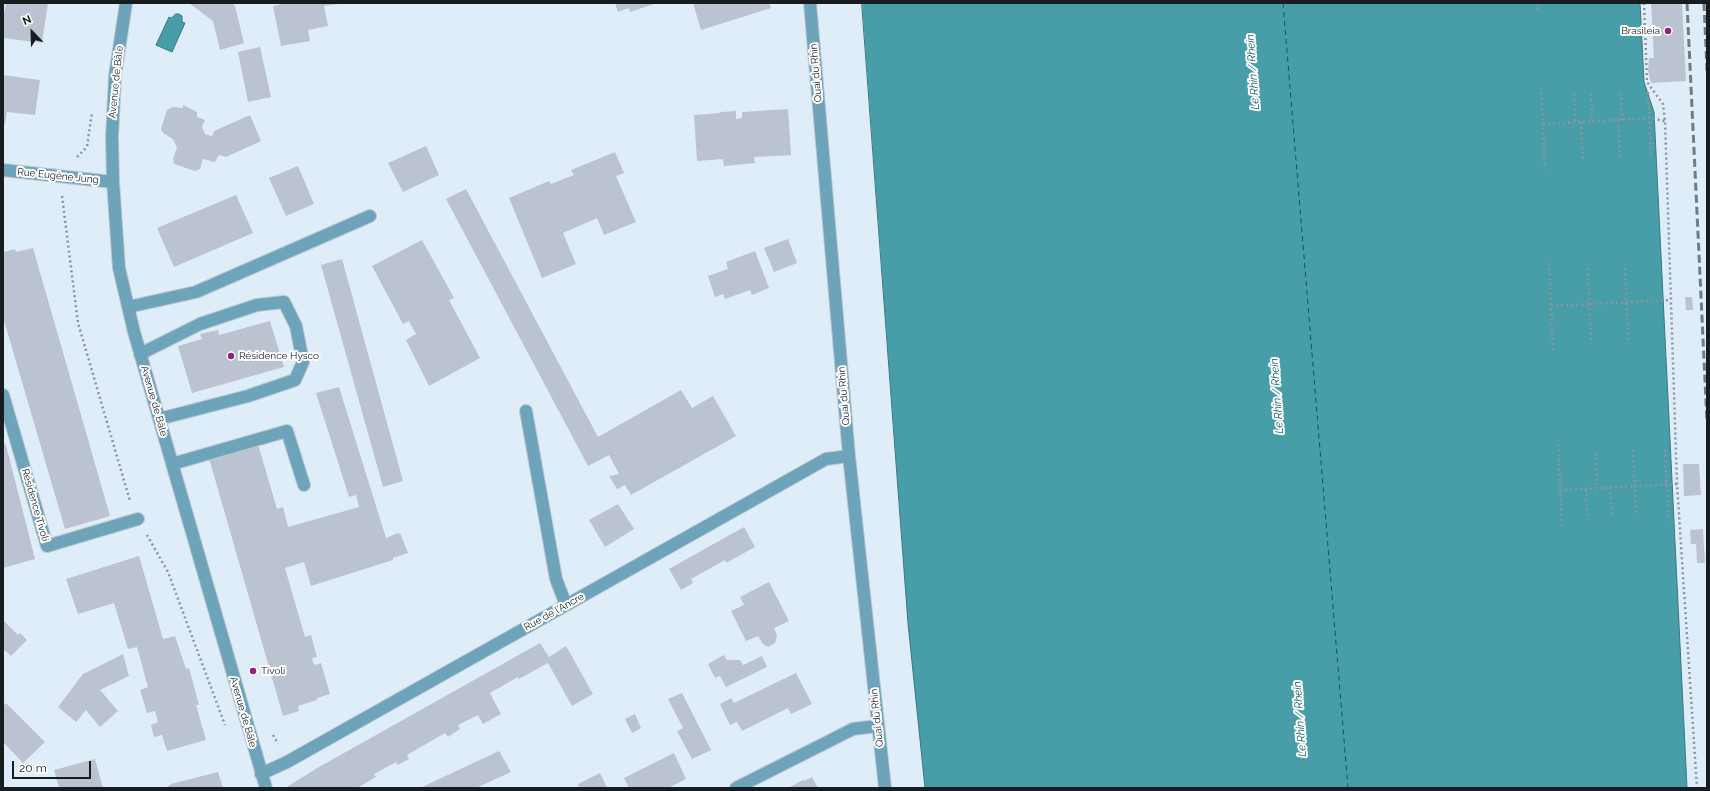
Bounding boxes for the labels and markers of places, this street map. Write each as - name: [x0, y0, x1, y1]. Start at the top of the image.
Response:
- place label: Brasileia: [1621, 25, 1660, 37]
- marker: Brasileia: [1663, 26, 1673, 36]
- place label: Résidence Hysco: [239, 350, 319, 362]
- marker: Résidence Hysco: [226, 351, 236, 361]
- place label: Tivoli: [261, 665, 285, 677]
- marker: Tivoli: [248, 666, 258, 676]

